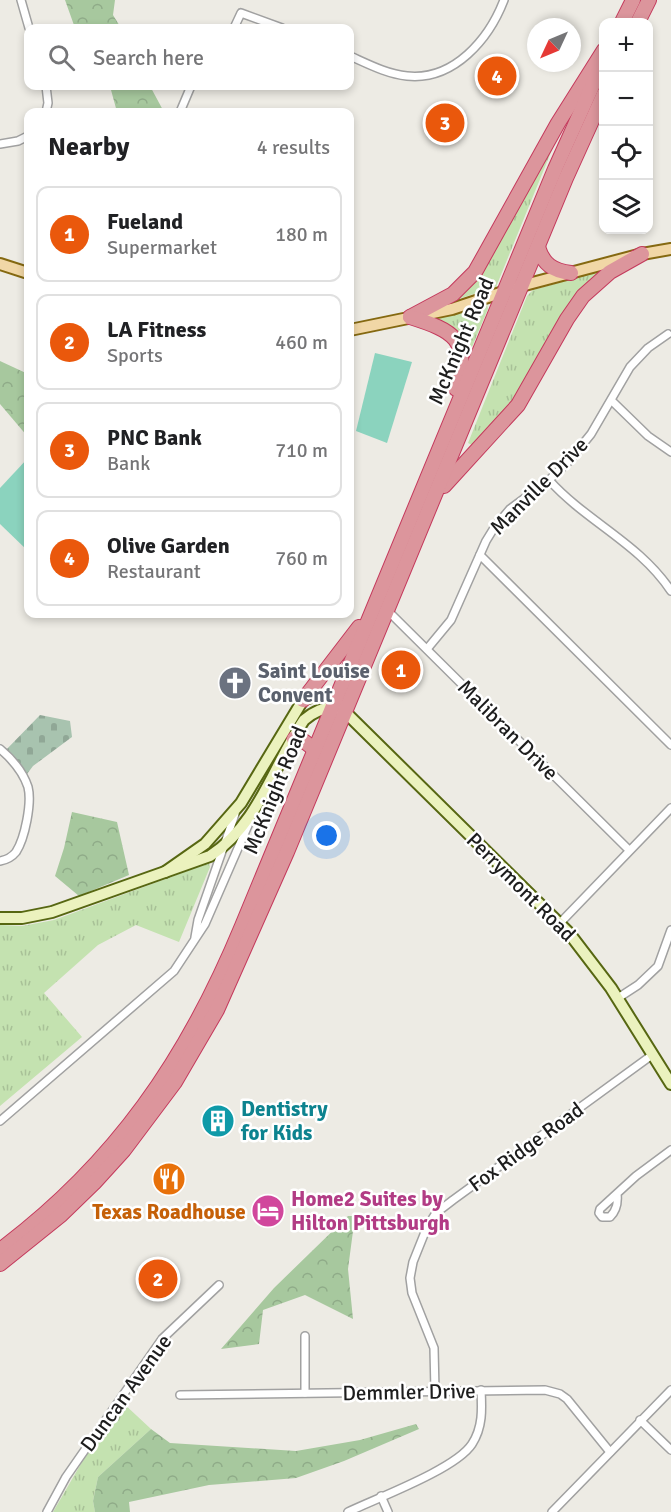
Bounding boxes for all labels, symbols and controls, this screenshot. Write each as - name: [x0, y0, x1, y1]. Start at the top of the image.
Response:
- north arrow: [527, 18, 581, 72]
- map controls: [599, 18, 653, 234]
- button: +: [599, 18, 653, 72]
- search box: [24, 24, 354, 90]
- icon: search: [45, 41, 78, 74]
- text: Search here: [93, 44, 204, 71]
- pin: 4: [478, 54, 516, 98]
- button: −: [599, 72, 653, 126]
- pin: 3: [426, 100, 464, 146]
- button: locate: [599, 126, 653, 180]
- text: Nearby: [48, 131, 129, 163]
- text: 4 results: [257, 135, 330, 160]
- button: layers: [599, 180, 653, 234]
- text: Fueland: [107, 208, 183, 235]
- text: 1: [64, 222, 75, 247]
- text: 180 m: [275, 222, 328, 247]
- text: Supermarket: [107, 235, 217, 260]
- street label: McKnight Road: [422, 273, 500, 409]
- text: LA Fitness: [107, 316, 206, 343]
- text: 2: [64, 330, 75, 355]
- text: 460 m: [275, 330, 328, 355]
- text: Sports: [107, 343, 163, 368]
- text: PNC Bank: [107, 424, 202, 451]
- street label: Manville Drive: [485, 432, 593, 540]
- text: 3: [64, 438, 75, 463]
- text: 710 m: [275, 438, 328, 463]
- text: Bank: [107, 451, 150, 476]
- text: Olive Garden: [107, 532, 230, 559]
- text: 4: [64, 546, 75, 571]
- text: 760 m: [275, 546, 328, 571]
- text: Restaurant: [107, 559, 201, 584]
- pin: 1: [382, 648, 420, 692]
- place label: Saint Louise Convent: [258, 658, 370, 708]
- church icon: Saint Louise Convent: [217, 665, 253, 701]
- street label: Malibran Drive: [452, 674, 564, 786]
- street label: McKnight Road: [237, 722, 313, 858]
- your location: [312, 821, 341, 850]
- street label: Perrymont Road: [461, 827, 581, 947]
- place label: Dentistry for Kids: [240, 1096, 328, 1146]
- street label: Fox Ridge Road: [463, 1097, 589, 1197]
- building icon: Dentistry for Kids: [200, 1103, 236, 1139]
- restaurant icon: Texas Roadhouse: [151, 1161, 187, 1197]
- place label: Home2 Suites by Hilton Pittsburgh: [291, 1186, 450, 1236]
- hotel icon: Home2 Suites by Hilton Pittsburgh: [250, 1193, 286, 1229]
- place label: Texas Roadhouse: [92, 1199, 246, 1225]
- pin: 2: [138, 1256, 178, 1302]
- street label: Duncan Avenue: [75, 1329, 177, 1457]
- street label: Demmler Drive: [342, 1378, 476, 1406]

